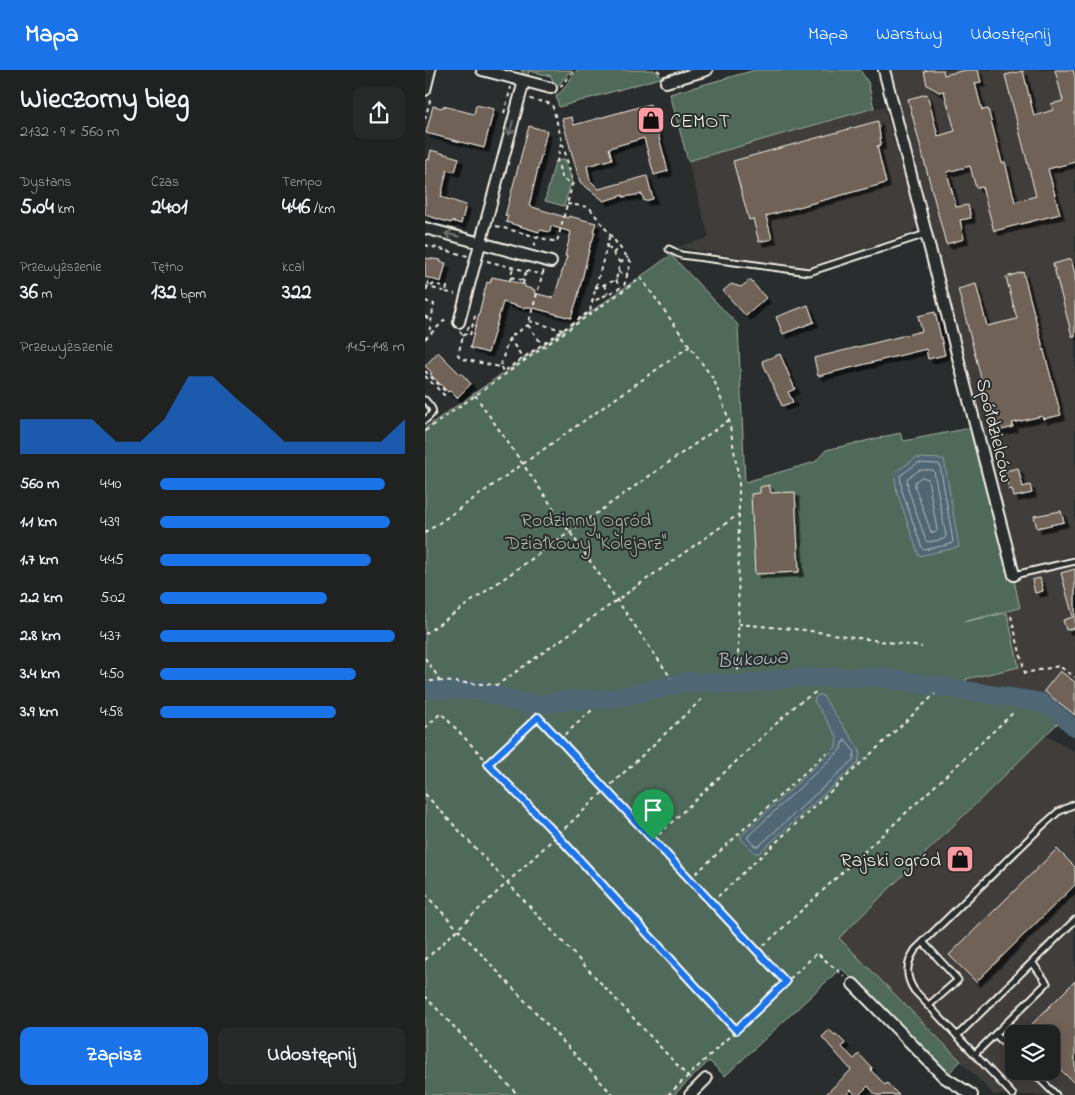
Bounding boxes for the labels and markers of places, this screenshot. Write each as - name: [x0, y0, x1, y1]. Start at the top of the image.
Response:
- shop icon: CEMOT: [636, 105, 666, 135]
- place label: CEMOT: [670, 108, 730, 137]
- pin: [632, 789, 674, 840]
- shop icon: Rajski ogród: [945, 844, 975, 874]
- place label: Rajski ogród: [840, 847, 941, 877]

